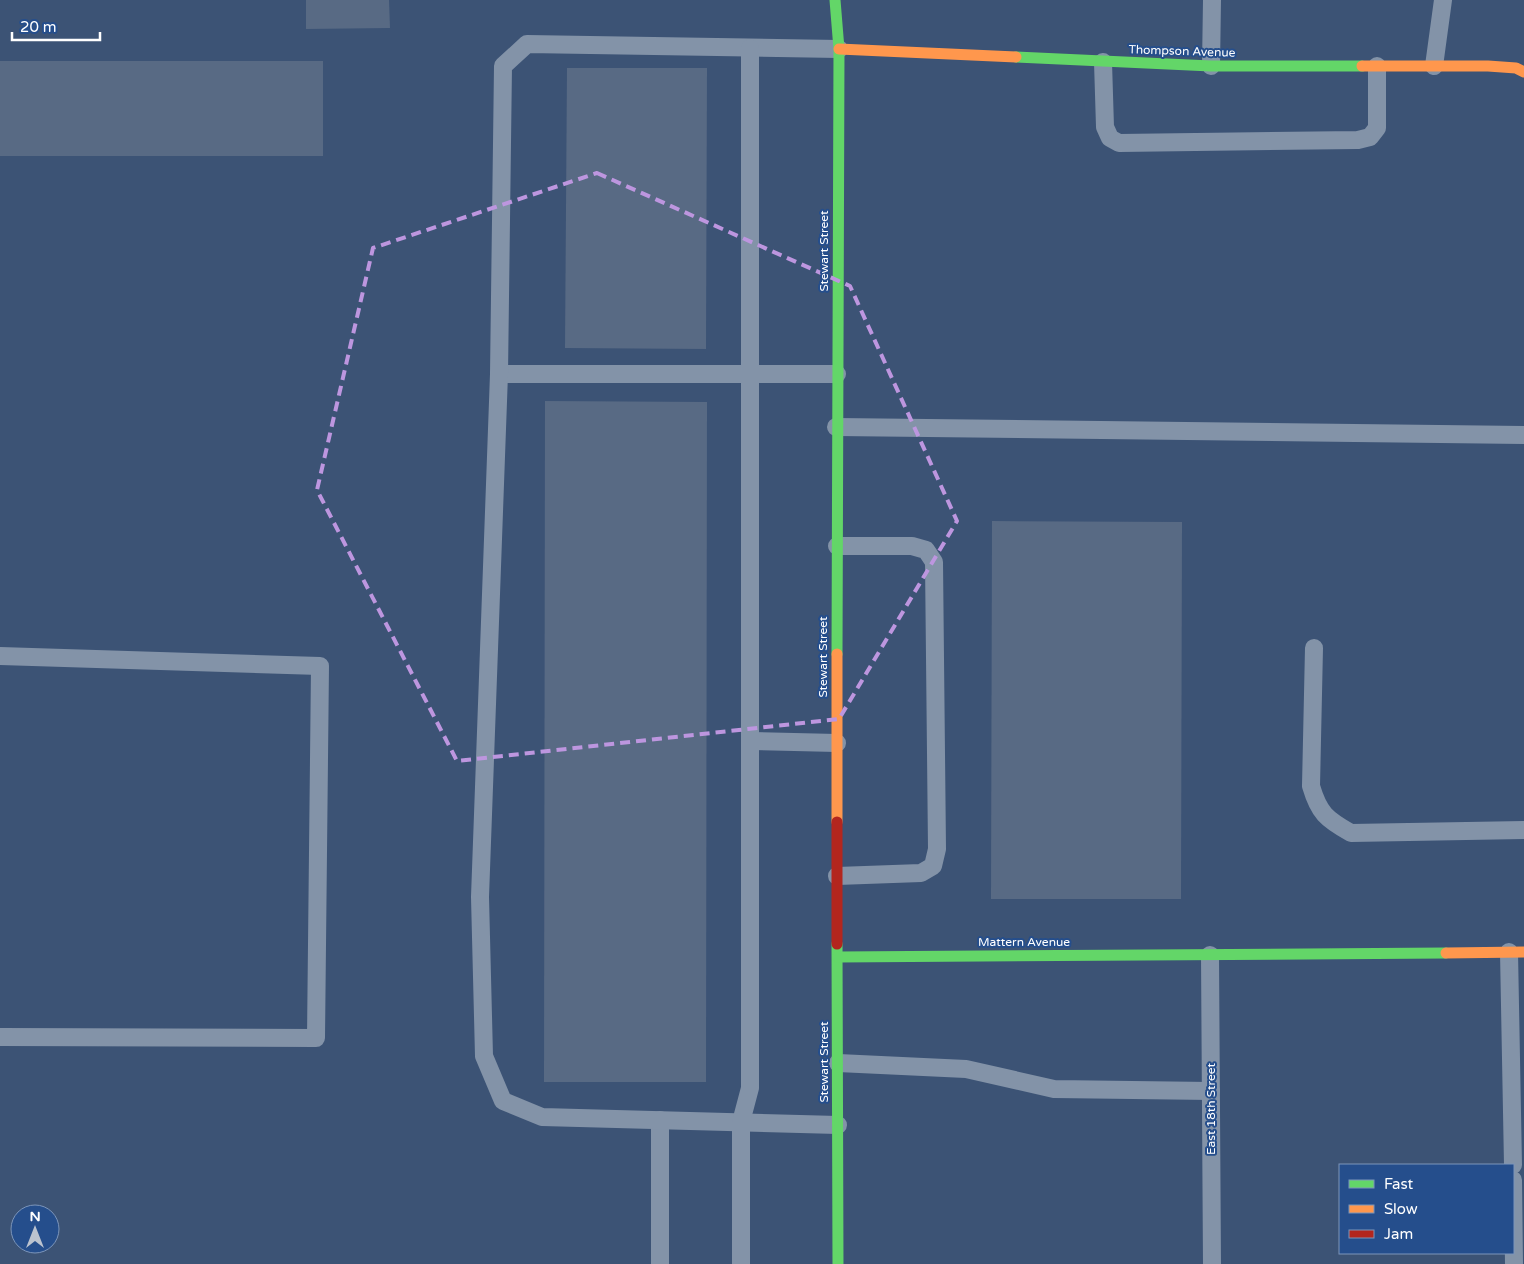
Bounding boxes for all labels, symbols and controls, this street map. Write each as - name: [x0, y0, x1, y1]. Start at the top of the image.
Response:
- scale bar: [12, 10, 100, 42]
- text: 20 m: [20, 18, 57, 36]
- street label: Thompson Avenue: [1128, 42, 1236, 60]
- street label: Stewart Street: [817, 210, 831, 292]
- street label: Stewart Street: [816, 616, 830, 698]
- street label: Mattern Avenue: [978, 935, 1070, 949]
- street label: Stewart Street: [817, 1021, 831, 1103]
- street label: East 18th Street: [1204, 1063, 1218, 1155]
- legend: [1339, 1164, 1514, 1254]
- text: Fast: [1384, 1175, 1414, 1193]
- text: Slow: [1384, 1200, 1418, 1218]
- north arrow: [10, 1204, 60, 1254]
- text: N: [29, 1208, 41, 1225]
- text: Jam: [1384, 1225, 1413, 1243]

